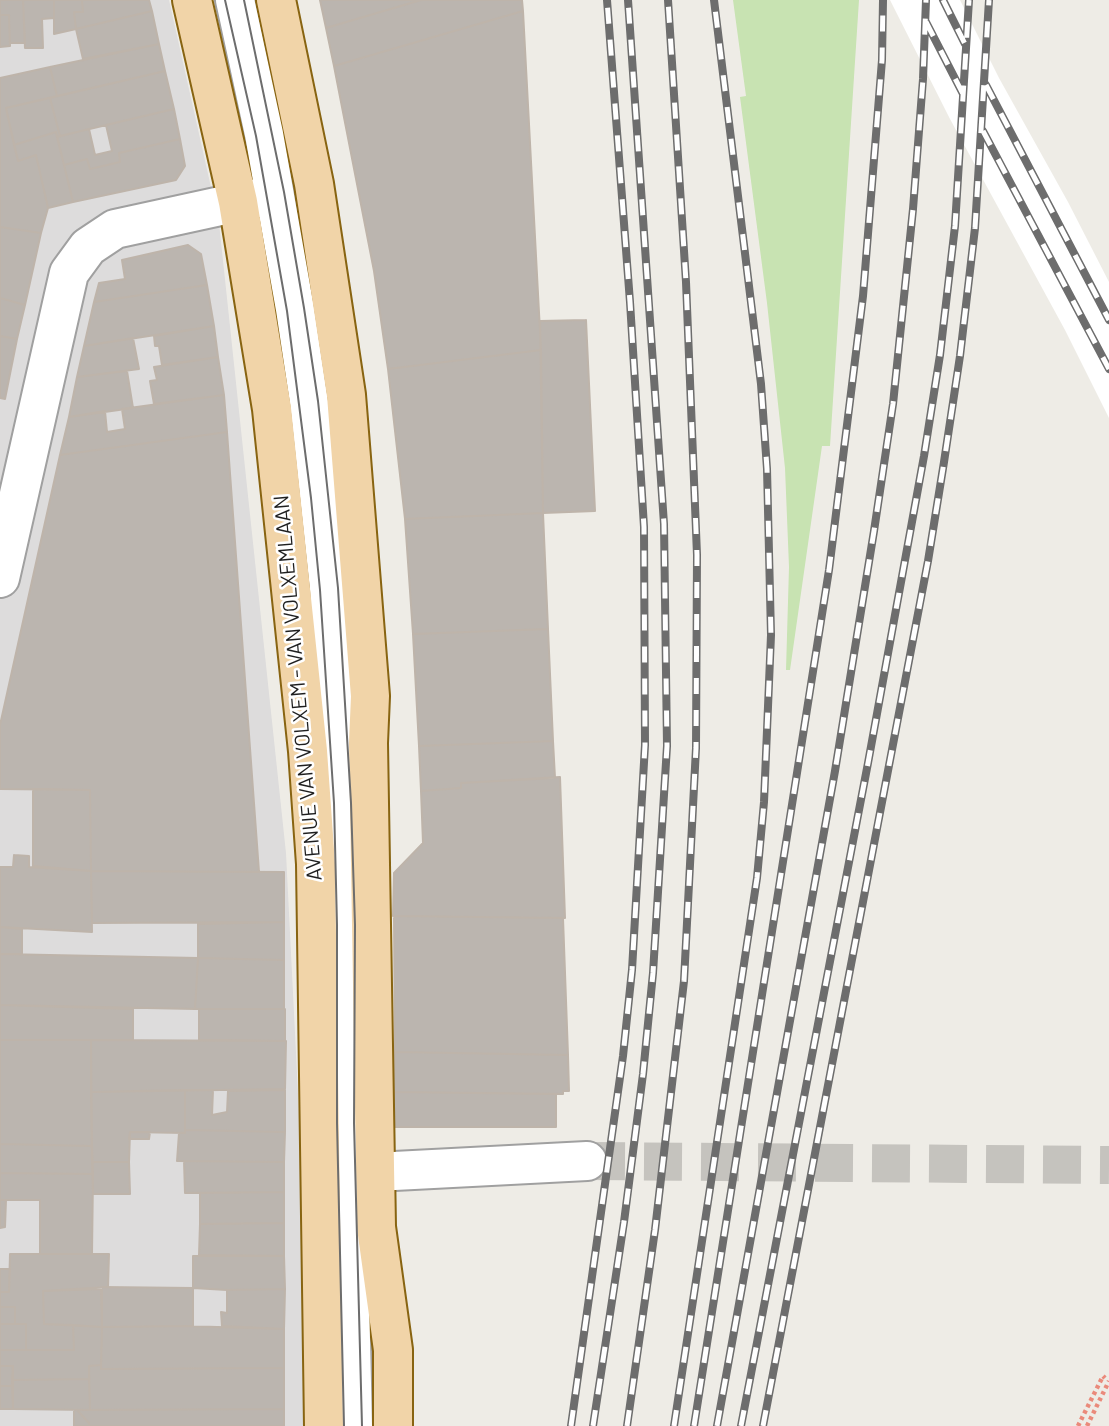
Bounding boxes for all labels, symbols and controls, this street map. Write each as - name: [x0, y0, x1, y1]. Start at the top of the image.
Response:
- street label: AVENUE VAN VOLXEM - VAN VOLXEMLAAN: [269, 494, 327, 882]

